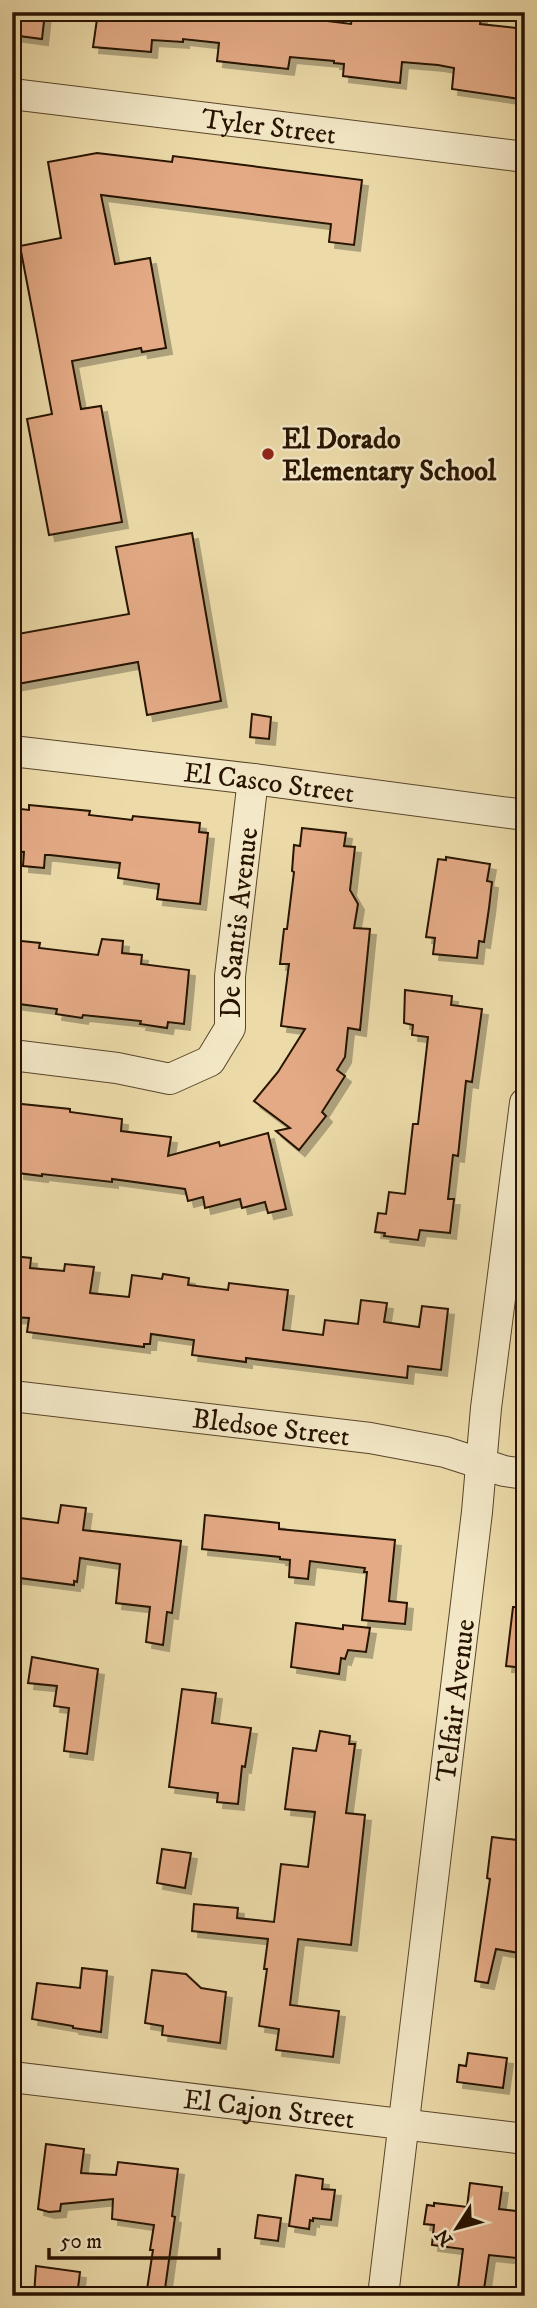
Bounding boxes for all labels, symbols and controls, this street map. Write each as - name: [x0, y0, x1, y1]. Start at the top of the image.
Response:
- street label: Tyler Street: [200, 101, 338, 153]
- place label: El Dorado Elementary School: [282, 422, 497, 489]
- marker: El Dorado Elementary School: [260, 446, 276, 462]
- street label: El Casco Street: [182, 755, 357, 811]
- street label: De Santis Avenue: [214, 826, 266, 1018]
- street label: Bledsoe Street: [190, 1401, 352, 1455]
- street label: Telfair Avenue: [429, 1617, 483, 1784]
- street label: El Cajon Street: [181, 2082, 356, 2137]
- north arrow: [421, 2192, 491, 2262]
- scale bar: [49, 2217, 219, 2261]
- text: N: [430, 2224, 458, 2250]
- text: 50 m: [60, 2229, 102, 2255]

